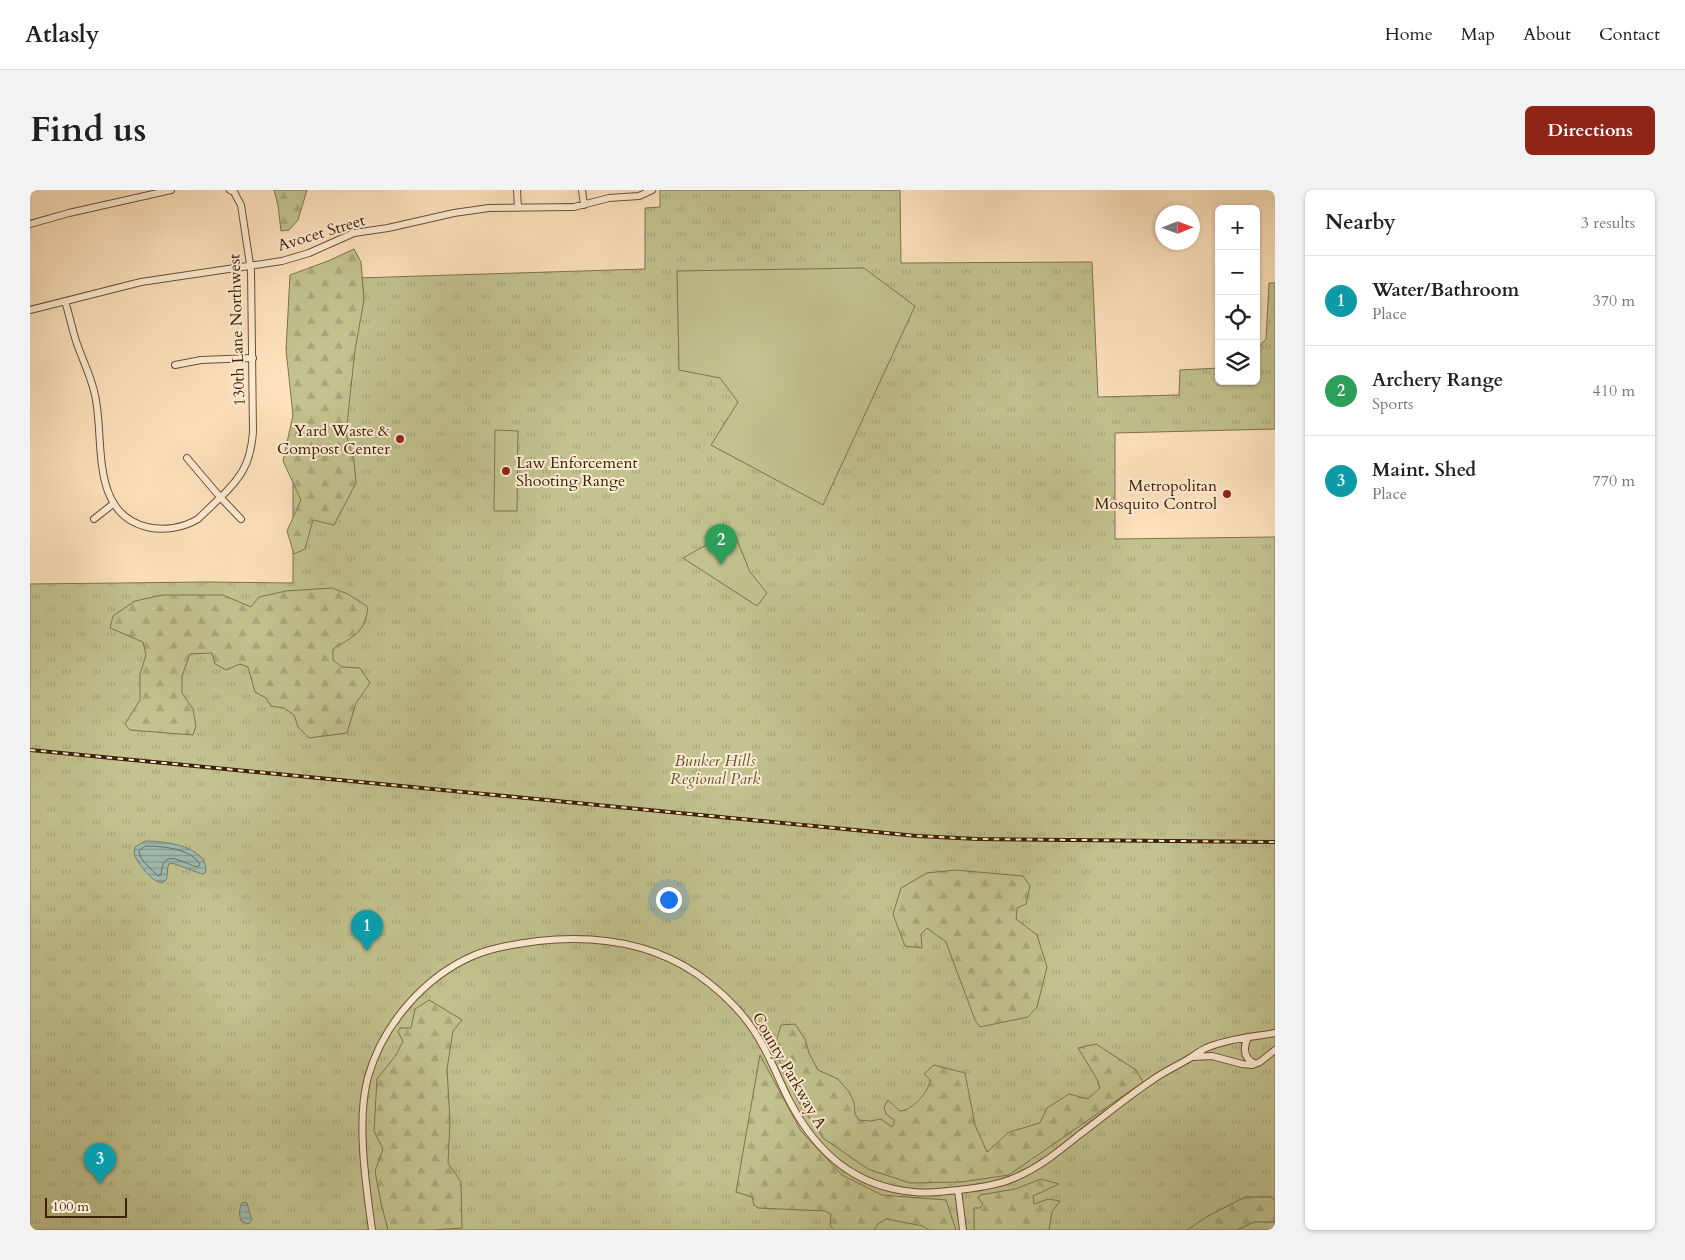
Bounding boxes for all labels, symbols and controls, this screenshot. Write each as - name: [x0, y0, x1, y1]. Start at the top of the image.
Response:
- text: Atlasly: [25, 18, 99, 51]
- text: Home: [1385, 22, 1433, 47]
- text: Map: [1461, 22, 1495, 47]
- text: About: [1523, 22, 1571, 47]
- text: Contact: [1599, 22, 1660, 47]
- text: Find us: [30, 106, 146, 154]
- button: Directions: [1525, 106, 1655, 155]
- north arrow: [1155, 205, 1200, 250]
- map controls: [1215, 205, 1260, 385]
- button: +: [1215, 205, 1260, 250]
- text: Nearby: [1325, 208, 1396, 237]
- street label: Avocet Street: [275, 209, 368, 257]
- text: 3 results: [1581, 212, 1635, 234]
- button: −: [1215, 250, 1260, 295]
- street label: 130th Lane Northwest: [223, 253, 251, 407]
- text: Water/Bathroom: [1372, 277, 1519, 303]
- text: 1: [1337, 290, 1345, 312]
- text: 370 m: [1593, 290, 1635, 312]
- button: locate: [1215, 295, 1260, 340]
- text: Place: [1372, 303, 1407, 325]
- button: layers: [1215, 340, 1260, 385]
- text: Archery Range: [1372, 367, 1503, 393]
- text: 2: [1337, 380, 1345, 402]
- text: 410 m: [1593, 380, 1635, 402]
- text: Sports: [1372, 393, 1413, 415]
- place label: Yard Waste & Compost Center: [277, 420, 390, 460]
- marker: Yard Waste & Compost Center: [394, 433, 406, 445]
- place label: Law Enforcement Shooting Range: [516, 452, 638, 492]
- text: Maint. Shed: [1372, 457, 1476, 483]
- marker: Law Enforcement Shooting Range: [500, 465, 512, 477]
- text: 3: [1337, 470, 1345, 492]
- text: 770 m: [1593, 470, 1635, 492]
- place label: Metropolitan Mosquito Control: [1095, 475, 1217, 515]
- text: Place: [1372, 483, 1407, 505]
- marker: Metropolitan Mosquito Control: [1221, 488, 1233, 500]
- pin: 2: [705, 524, 737, 565]
- park label: Bunker Hills Regional Park: [670, 750, 760, 790]
- your location: [656, 887, 682, 913]
- pin: 1: [351, 910, 383, 951]
- street label: County Parkway A: [747, 1008, 832, 1133]
- pin: 3: [84, 1143, 116, 1184]
- scale bar: [45, 1195, 128, 1218]
- text: 100 m: [52, 1197, 89, 1216]

